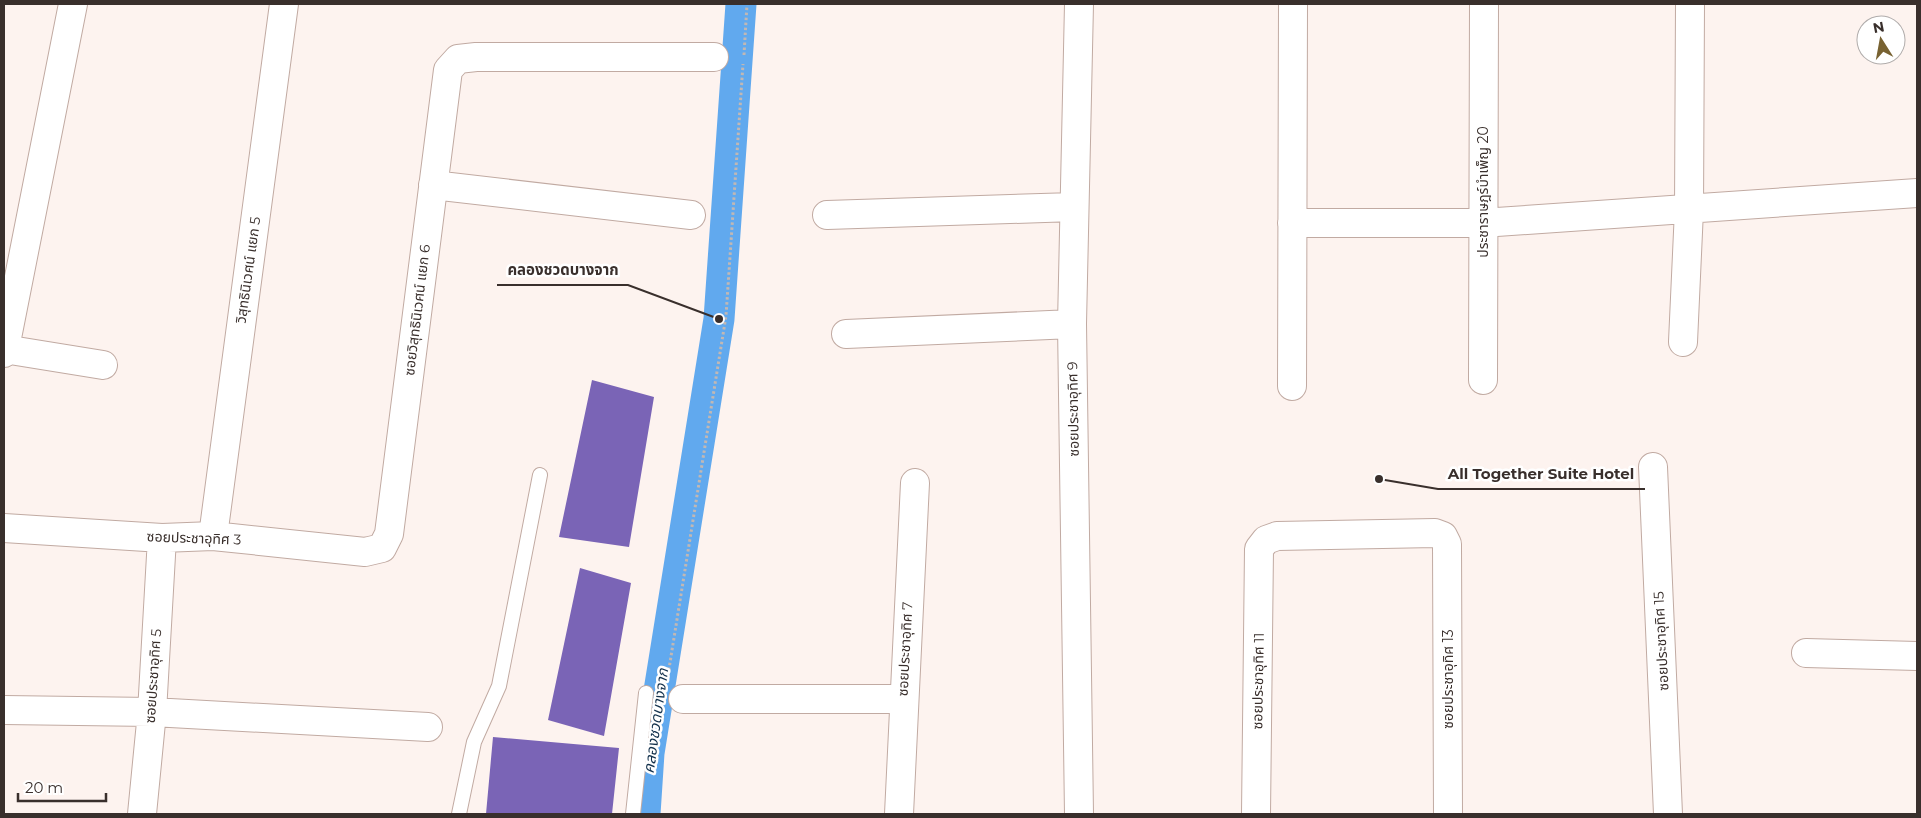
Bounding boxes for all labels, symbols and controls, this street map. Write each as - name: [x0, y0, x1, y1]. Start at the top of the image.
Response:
- north arrow: [1856, 15, 1906, 65]
- text: N: [1871, 17, 1886, 37]
- street label: ประชาราษฎร์บำเพ็ญ 20: [1474, 126, 1492, 258]
- street label: วิสุทธินิเวศน์ แยก 5: [231, 216, 264, 325]
- street label: ซอยวิสุทธินิเวศน์ แยก 6: [400, 243, 434, 377]
- callout: คลองชวดบางจาก: [497, 255, 628, 285]
- text: คลองชวดบางจาก: [507, 260, 619, 279]
- street label: ซอยประชาอุทิศ 9: [1063, 361, 1083, 457]
- callout: All Together Suite Hotel: [1438, 459, 1645, 489]
- text: All Together Suite Hotel: [1447, 464, 1634, 483]
- street label: ซอยประชาอุทิศ 3: [146, 527, 242, 549]
- street label: ซอยประชาอุทิศ 15: [1649, 591, 1673, 691]
- street label: ซอยประชาอุทิศ 7: [894, 601, 916, 697]
- street label: ซอยประชาอุทิศ 5: [141, 628, 165, 724]
- street label: ซอยประชาอุทิศ 13: [1439, 629, 1457, 729]
- street label: ซอยประชาอุทิศ 11: [1248, 633, 1268, 729]
- water label: คลองชวดบางจาก: [639, 666, 672, 775]
- scale bar: [18, 770, 105, 802]
- text: 20 m: [25, 778, 63, 797]

